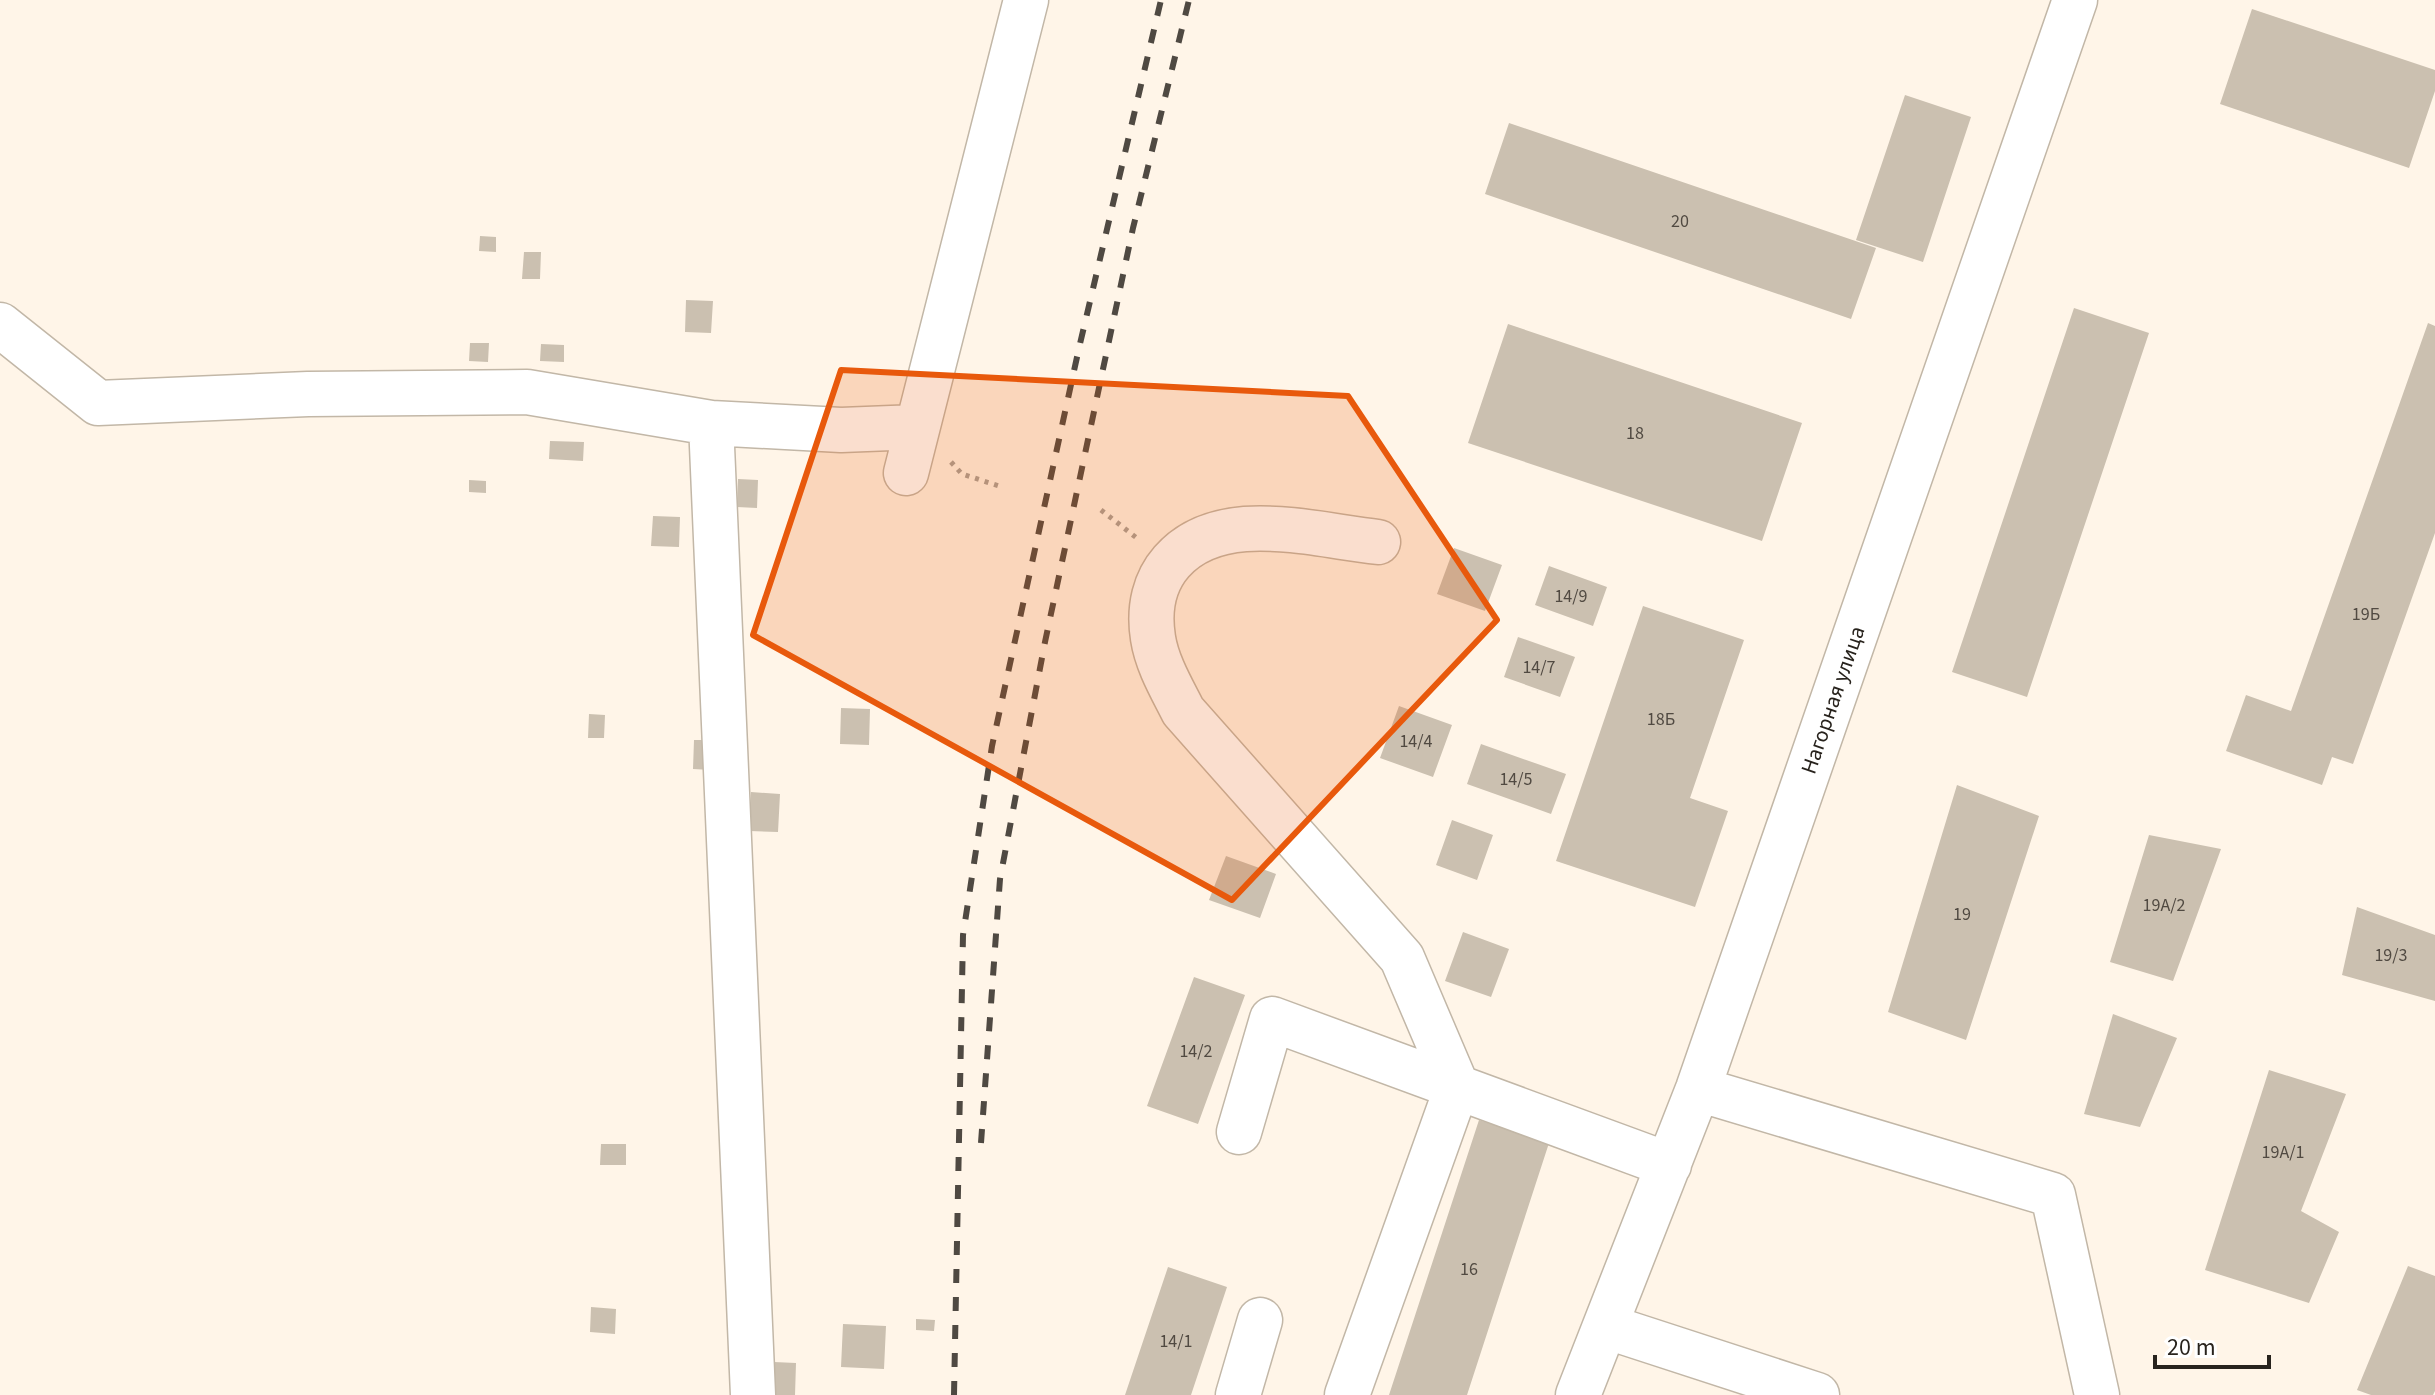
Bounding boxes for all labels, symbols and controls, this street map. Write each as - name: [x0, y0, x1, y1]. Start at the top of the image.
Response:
- house number: 20: [1671, 209, 1689, 234]
- house number: 18: [1626, 421, 1644, 446]
- house number: 14/9: [1554, 584, 1588, 609]
- house number: 19Б: [2352, 602, 2380, 627]
- street label: Нагорная улица: [1793, 622, 1873, 778]
- house number: 14/7: [1522, 655, 1556, 680]
- house number: 18Б: [1647, 707, 1675, 732]
- house number: 14/4: [1399, 729, 1433, 754]
- house number: 14/5: [1499, 767, 1533, 792]
- house number: 19А/2: [2143, 893, 2186, 918]
- house number: 19: [1953, 902, 1971, 927]
- house number: 19/3: [2374, 943, 2408, 968]
- house number: 14/2: [1179, 1039, 1213, 1064]
- house number: 19А/1: [2262, 1140, 2304, 1165]
- house number: 16: [1460, 1257, 1478, 1282]
- scale bar: [2155, 1319, 2269, 1369]
- house number: 14/1: [1159, 1329, 1193, 1354]
- text: 20 m: [2167, 1330, 2216, 1365]

